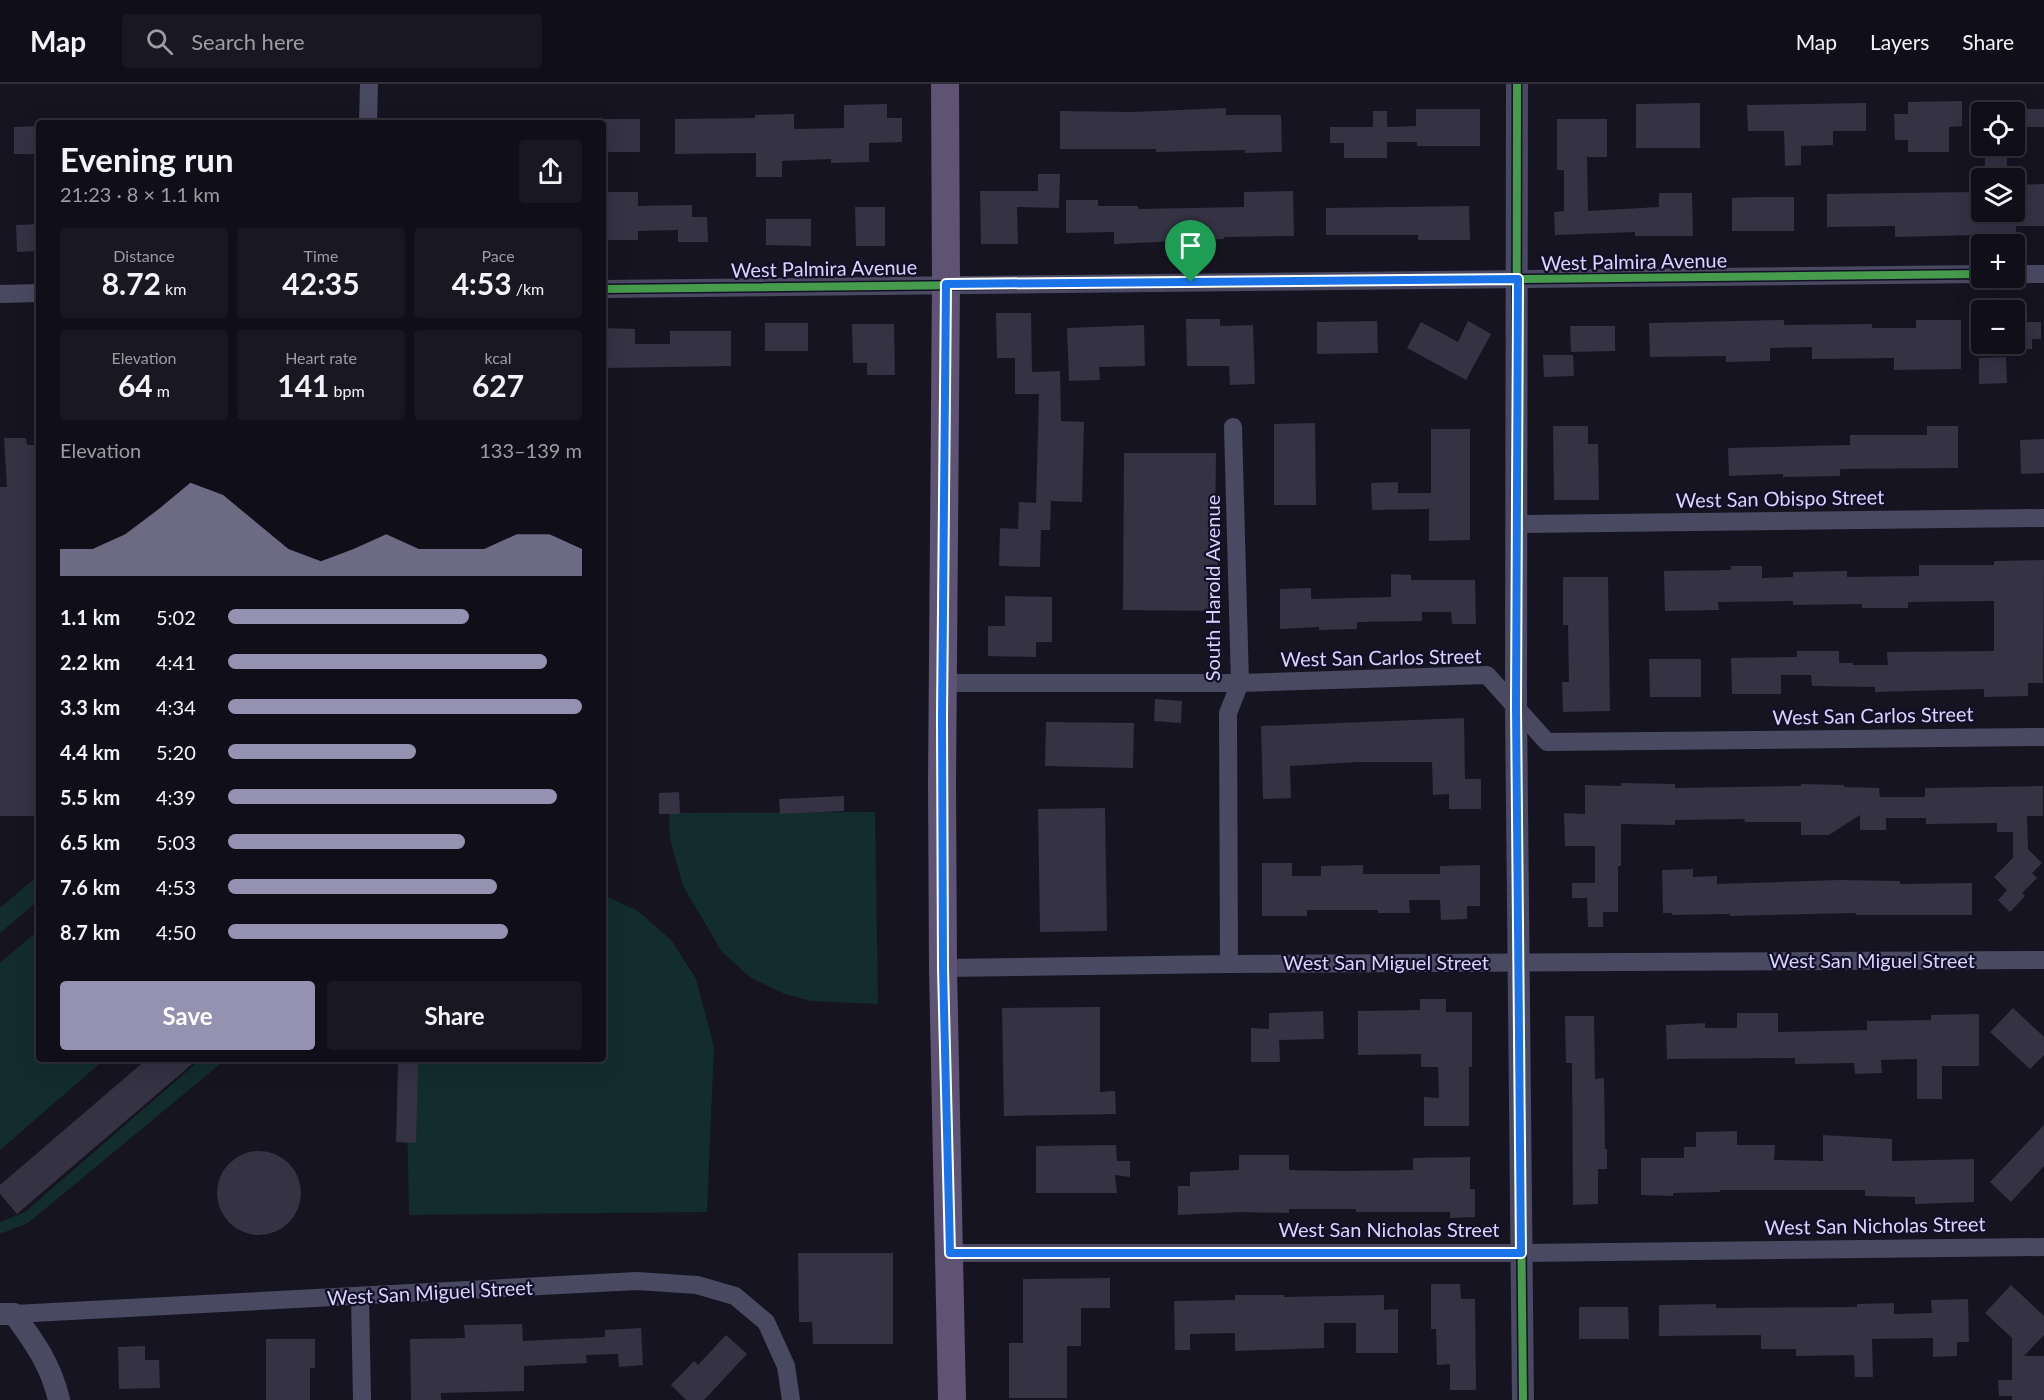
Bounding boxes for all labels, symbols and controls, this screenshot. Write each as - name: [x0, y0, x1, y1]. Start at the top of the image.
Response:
- search box: [122, 14, 542, 68]
- text: Map: [30, 24, 86, 58]
- icon: search: [143, 25, 176, 58]
- text: Search here: [191, 28, 305, 55]
- text: Map: [1796, 29, 1837, 54]
- text: Layers: [1870, 29, 1929, 54]
- text: Share: [1962, 29, 2014, 54]
- map controls: [1971, 102, 2025, 354]
- button: locate: [1971, 102, 2025, 156]
- text: Evening run: [60, 139, 234, 179]
- button: share: [519, 140, 582, 203]
- button: layers: [1971, 168, 2025, 222]
- text: 21:23 · 8 × 1.1 km: [60, 182, 220, 206]
- pin: [1165, 220, 1216, 282]
- icon: arrive: [1174, 229, 1207, 262]
- button: +: [1971, 234, 2025, 288]
- text: Distance: [113, 246, 175, 265]
- text: Time: [304, 246, 338, 265]
- text: Pace: [481, 246, 515, 265]
- street label: West Palmira Avenue: [1541, 247, 1727, 275]
- street label: West Palmira Avenue: [731, 254, 917, 282]
- text: 8.72: [102, 265, 161, 301]
- text: 42:35: [282, 265, 360, 301]
- text: 4:53: [452, 265, 512, 301]
- text: km: [161, 279, 186, 298]
- text: /km: [512, 279, 544, 298]
- button: −: [1971, 300, 2025, 354]
- text: Elevation: [112, 348, 177, 367]
- text: Heart rate: [285, 348, 357, 367]
- text: kcal: [484, 348, 512, 367]
- text: 64: [118, 367, 153, 403]
- text: 141: [277, 367, 330, 403]
- text: 627: [472, 367, 524, 403]
- text: m: [153, 381, 170, 400]
- text: bpm: [330, 381, 365, 400]
- text: Elevation: [60, 438, 141, 462]
- text: 133–139 m: [479, 438, 582, 462]
- street label: West San Obispo Street: [1675, 484, 1885, 512]
- street label: South Harold Avenue: [1200, 495, 1224, 681]
- text: 1.1 km: [60, 605, 120, 629]
- text: 5:02: [156, 605, 196, 629]
- street label: West San Carlos Street: [1280, 643, 1482, 671]
- text: 2.2 km: [60, 650, 120, 674]
- text: 4:41: [156, 650, 196, 674]
- text: 3.3 km: [60, 695, 120, 719]
- text: 4:34: [156, 695, 196, 719]
- street label: West San Carlos Street: [1772, 701, 1974, 729]
- text: 4.4 km: [60, 740, 120, 764]
- text: 5:20: [156, 740, 196, 764]
- text: 5.5 km: [60, 785, 120, 809]
- text: 4:39: [156, 785, 196, 809]
- text: 6.5 km: [60, 830, 120, 854]
- text: 5:03: [156, 830, 196, 854]
- text: 7.6 km: [60, 875, 120, 899]
- text: 4:53: [156, 875, 196, 899]
- text: 8.7 km: [60, 920, 120, 944]
- text: 4:50: [156, 920, 196, 944]
- street label: West San Miguel Street: [1769, 948, 1975, 972]
- street label: West San Miguel Street: [1283, 950, 1489, 974]
- button: Save: [60, 981, 315, 1050]
- button: Share: [327, 981, 582, 1050]
- street label: West San Nicholas Street: [1764, 1211, 1986, 1239]
- street label: West San Nicholas Street: [1278, 1217, 1500, 1241]
- street label: West San Miguel Street: [327, 1275, 533, 1309]

